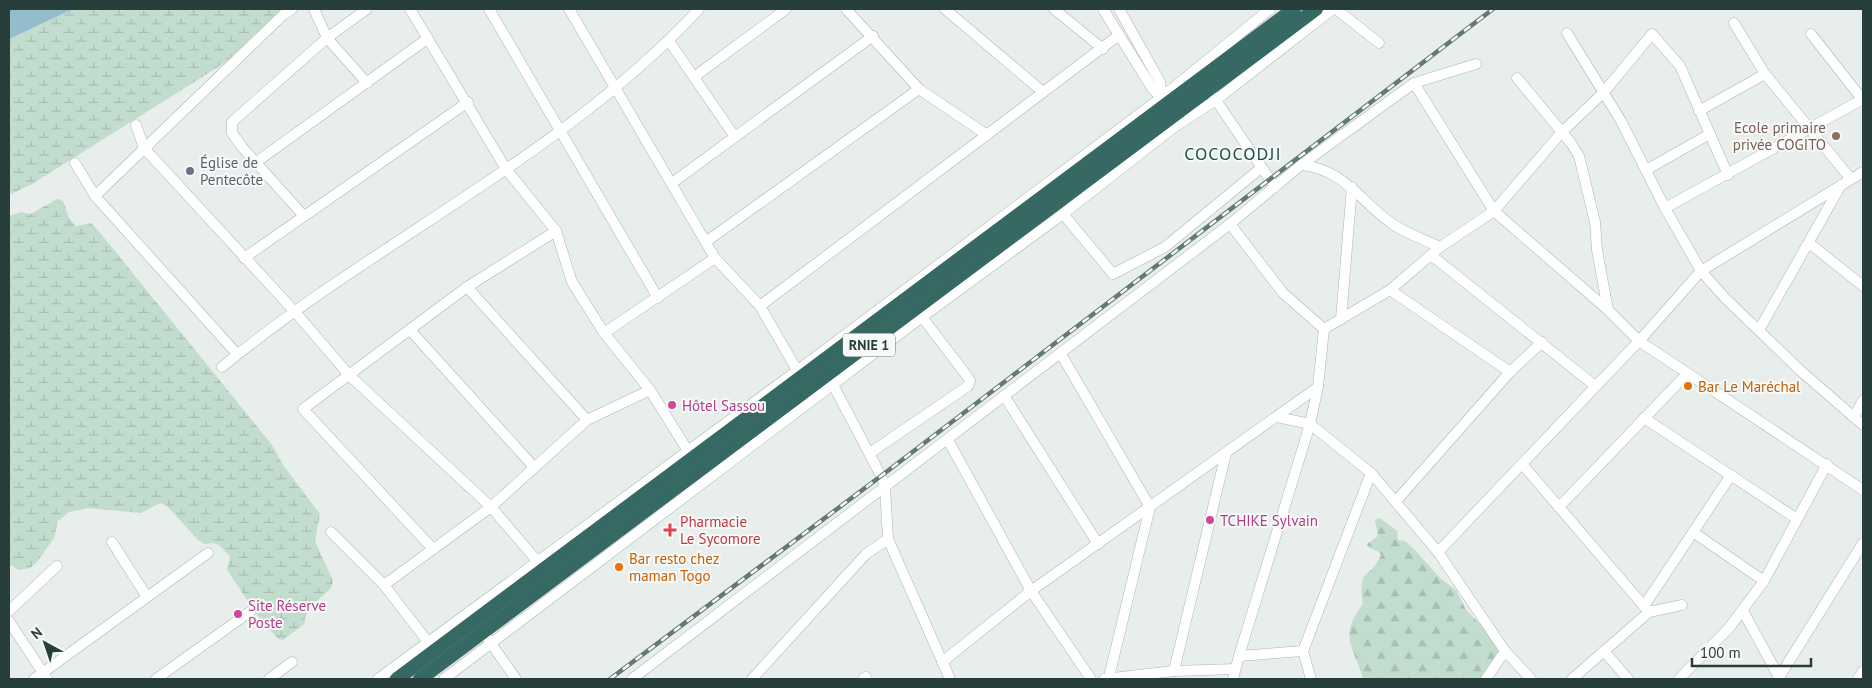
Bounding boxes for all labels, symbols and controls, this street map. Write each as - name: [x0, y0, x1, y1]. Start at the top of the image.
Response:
- place label: Ecole primaire privée COGITO: [1733, 118, 1826, 154]
- marker: Ecole primaire privée COGITO: [1830, 130, 1842, 142]
- district label: COCOCODJI: [1184, 142, 1282, 165]
- place label: Église de Pentecôte: [200, 153, 263, 189]
- marker: Église de Pentecôte: [184, 165, 196, 177]
- road number: RNIE 1: [843, 334, 895, 356]
- place label: Bar Le Maréchal: [1698, 377, 1801, 396]
- marker: Bar Le Maréchal: [1682, 380, 1694, 392]
- place label: Hôtel Sassou: [682, 396, 765, 415]
- marker: Hôtel Sassou: [666, 399, 678, 411]
- place label: TCHIKE Sylvain: [1220, 511, 1318, 530]
- place label: Pharmacie Le Sycomore: [680, 512, 761, 548]
- marker: TCHIKE Sylvain: [1204, 514, 1216, 526]
- marker: Pharmacie Le Sycomore: [664, 524, 676, 536]
- place label: Bar resto chez maman Togo: [629, 549, 719, 585]
- marker: Bar resto chez maman Togo: [613, 561, 625, 573]
- place label: Site Réserve Poste: [248, 596, 326, 632]
- marker: Site Réserve Poste: [232, 608, 244, 620]
- north arrow: [20, 618, 70, 668]
- text: N: [27, 623, 46, 643]
- scale bar: [1692, 636, 1811, 668]
- text: 100 m: [1700, 643, 1741, 662]

